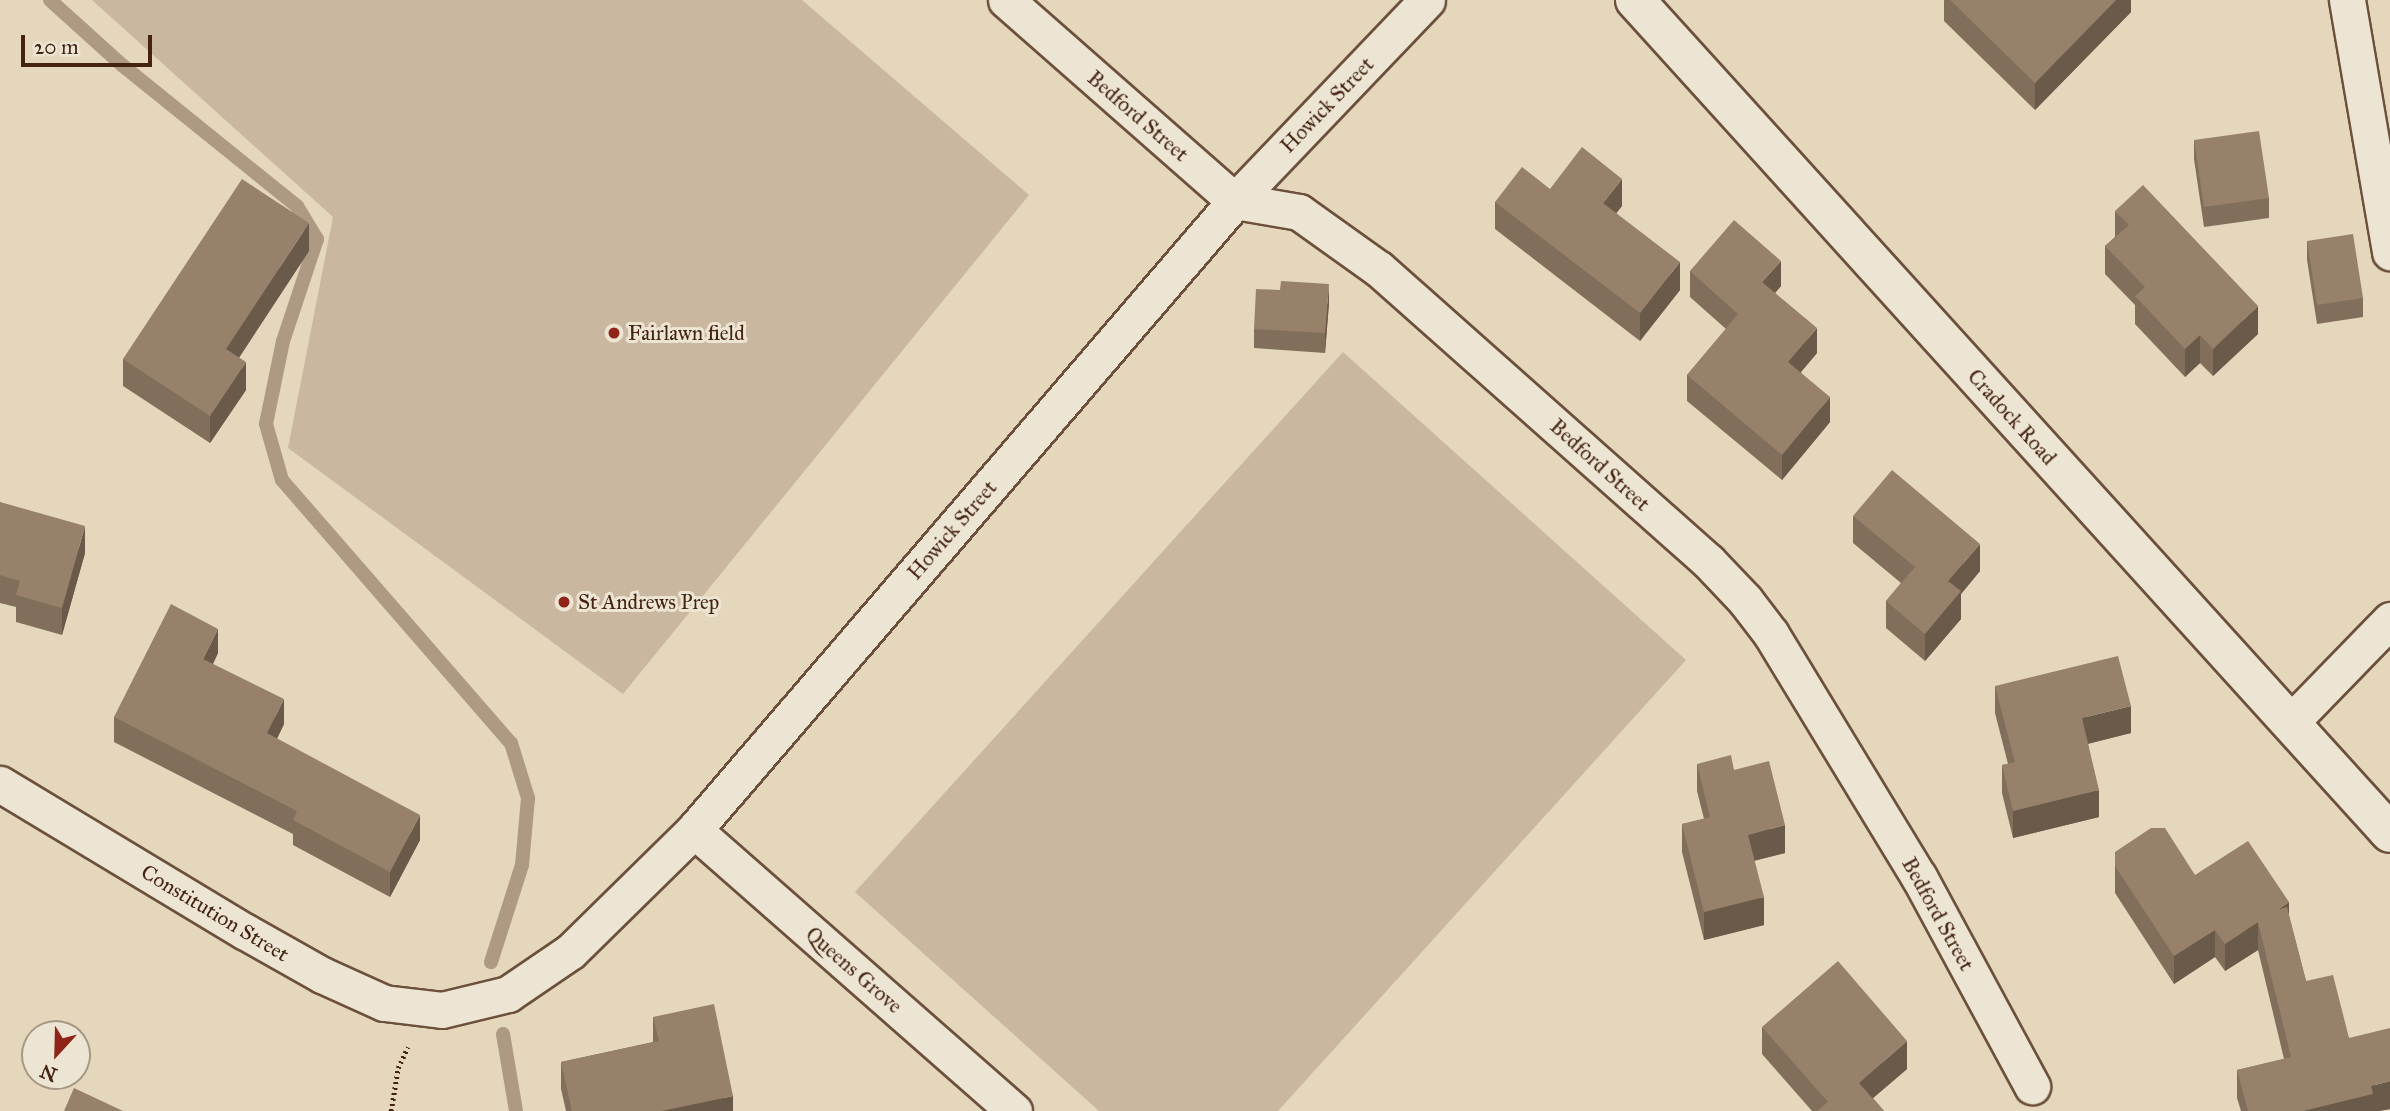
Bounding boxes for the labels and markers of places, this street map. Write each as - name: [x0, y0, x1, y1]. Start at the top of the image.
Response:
- place label: Fairlawn field: [628, 320, 745, 346]
- marker: Fairlawn field: [606, 325, 622, 341]
- place label: St Andrews Prep: [578, 589, 719, 615]
- marker: St Andrews Prep: [556, 594, 572, 610]

